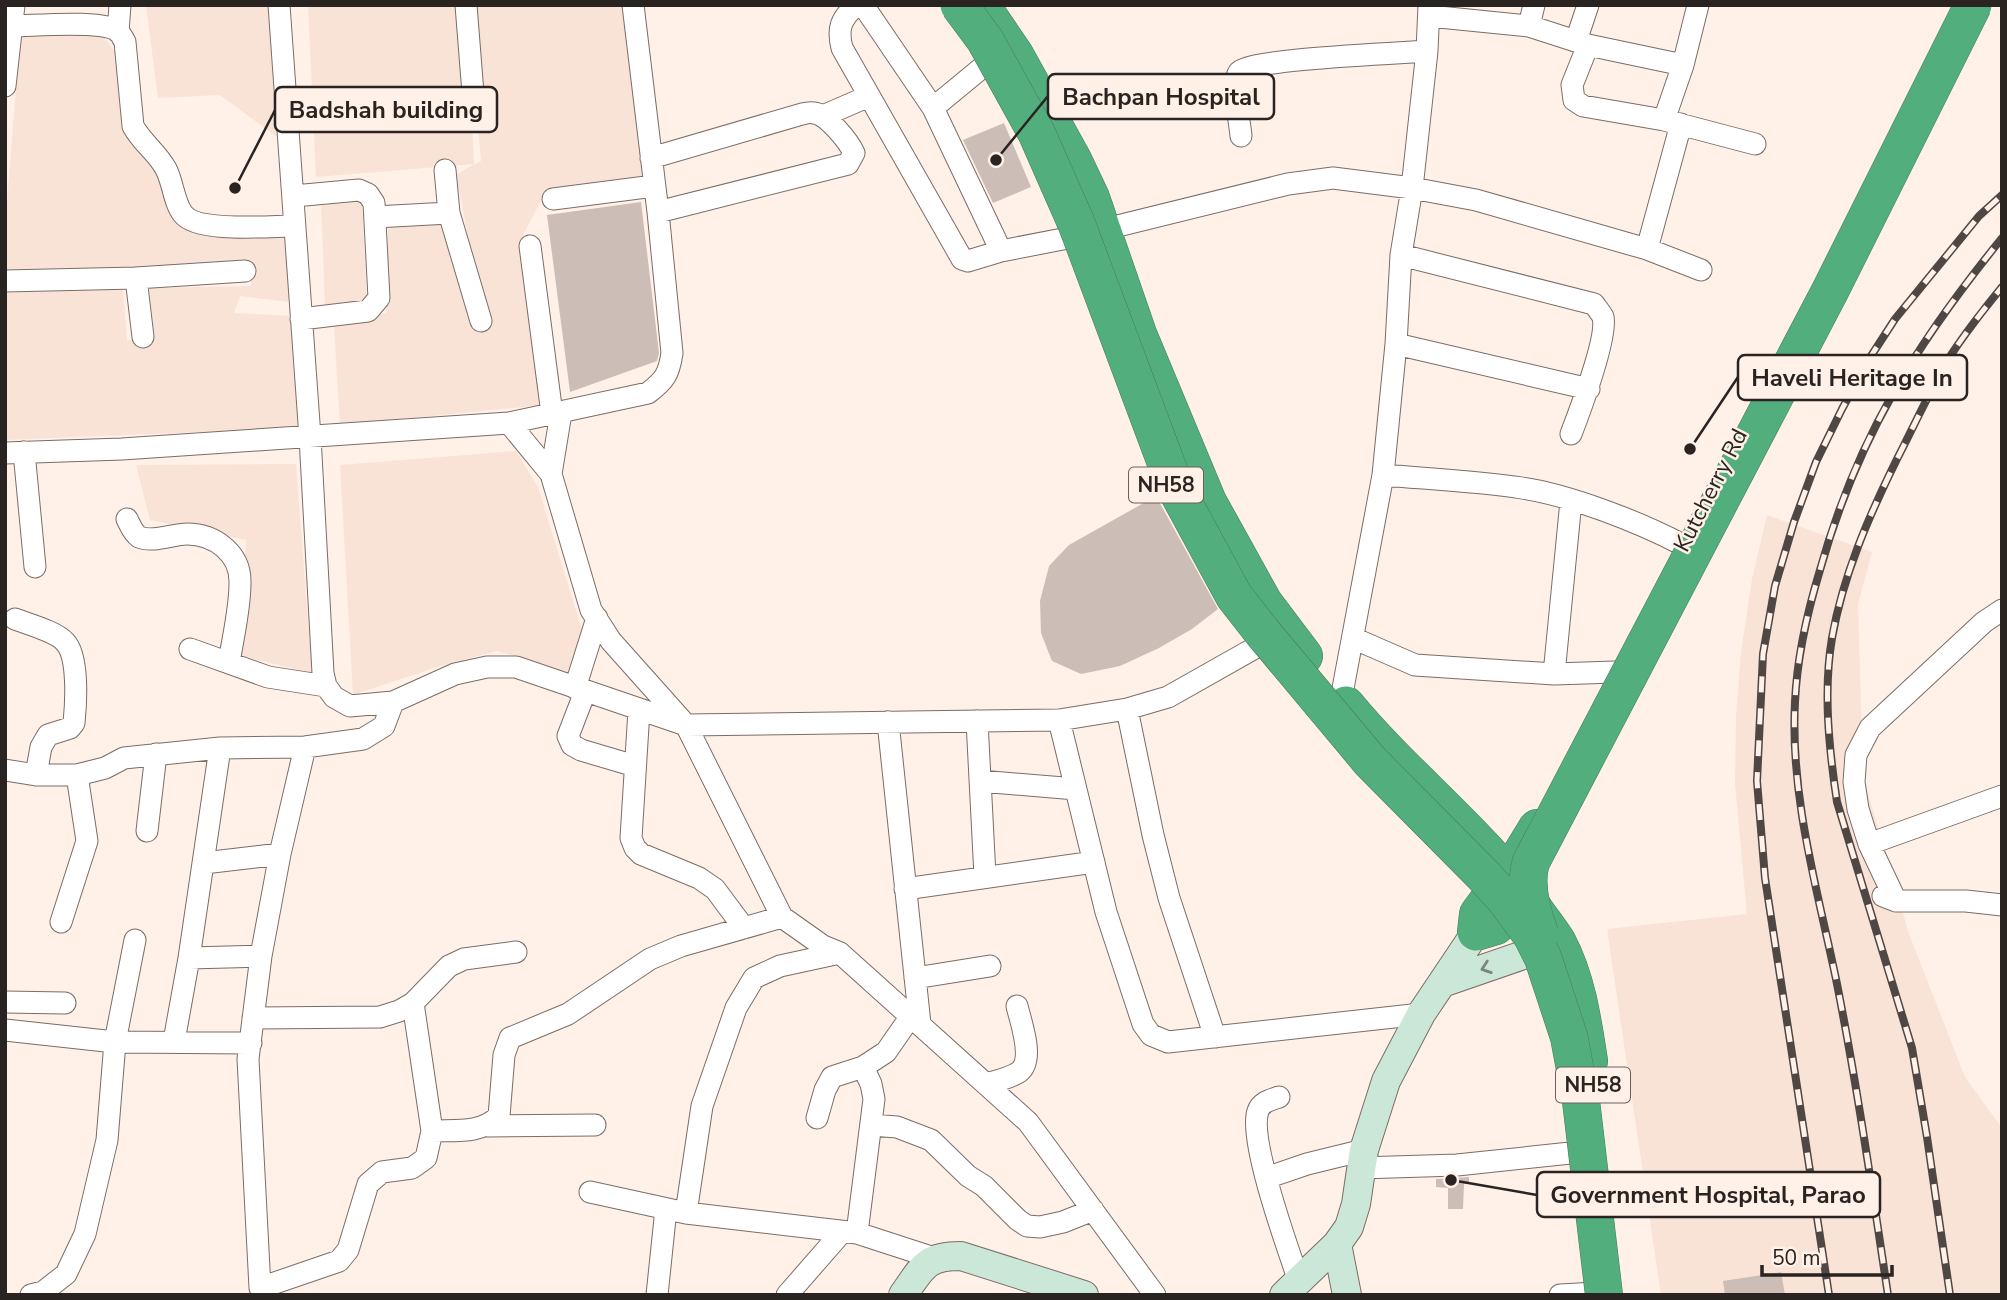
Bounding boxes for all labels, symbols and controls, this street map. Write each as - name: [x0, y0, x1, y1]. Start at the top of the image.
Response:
- callout: Bachpan Hospital: [1048, 74, 1274, 119]
- text: Bachpan Hospital: [1062, 81, 1260, 113]
- callout: Badshah building: [275, 87, 497, 132]
- text: Badshah building: [289, 94, 483, 126]
- callout: Haveli Heritage In: [1738, 355, 1967, 400]
- text: Haveli Heritage In: [1751, 362, 1953, 394]
- street label: Kutcherry Rd: [1666, 423, 1755, 557]
- road number: NH58: [1129, 468, 1203, 503]
- one-way arrow: [1480, 960, 1493, 974]
- road number: NH58: [1556, 1068, 1630, 1102]
- callout: Government Hospital, Parao: [1537, 1172, 1880, 1217]
- text: Government Hospital, Parao: [1550, 1179, 1866, 1211]
- scale bar: [1762, 1234, 1892, 1278]
- text: 50 m: [1772, 1244, 1821, 1272]

